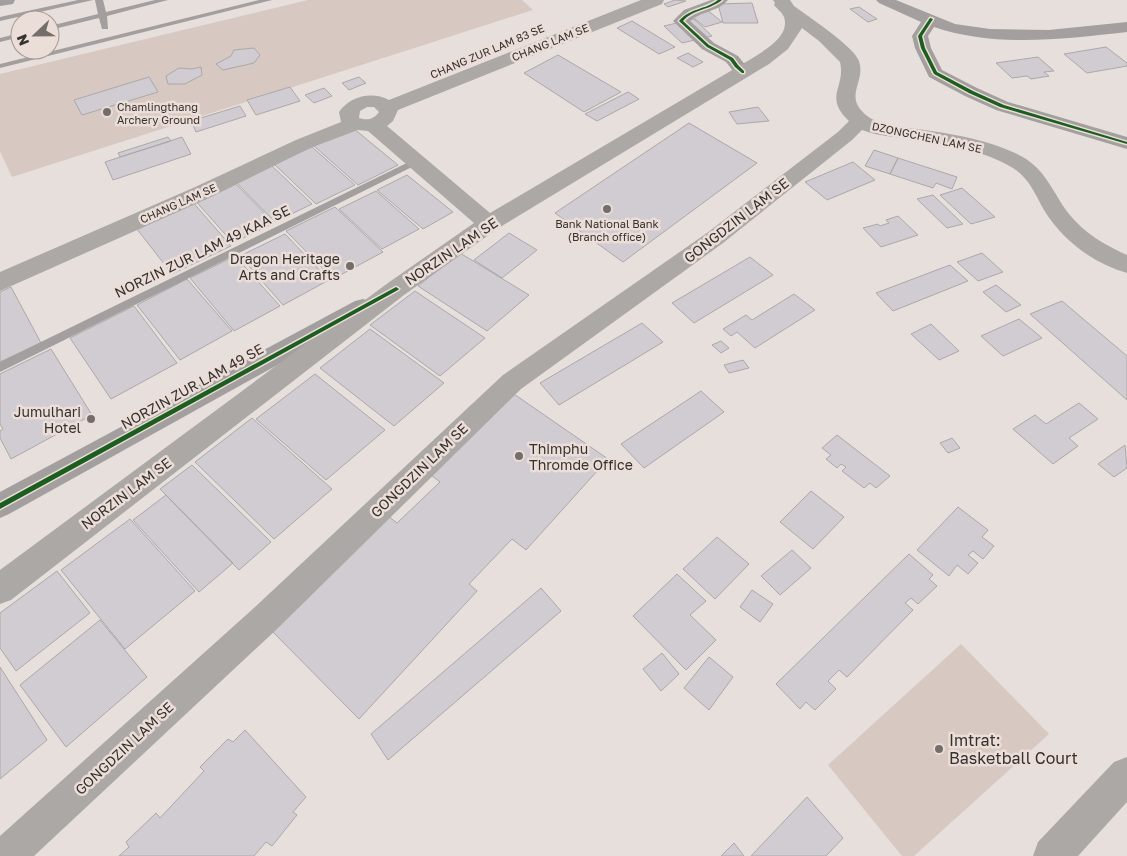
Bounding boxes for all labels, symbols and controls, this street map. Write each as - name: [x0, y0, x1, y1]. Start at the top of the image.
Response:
- north arrow: [10, 10, 60, 60]
- street label: CHANG ZUR LAM 83 SE: [428, 21, 546, 81]
- street label: CHANG LAM SE: [510, 21, 591, 63]
- text: N: [13, 32, 32, 48]
- place label: Chamlingthang Archery Ground: [117, 100, 200, 126]
- marker: Chamlingthang Archery Ground: [101, 106, 113, 118]
- street label: DZONGCHEN LAM SE: [871, 119, 983, 155]
- street label: GONGDZIN LAM SE: [680, 174, 792, 266]
- street label: CHANG LAM SE: [138, 180, 218, 226]
- street label: NORZIN ZUR LAM 49 KAA SE: [112, 201, 292, 301]
- marker: Bank National Bank (Branch office): [601, 203, 613, 215]
- street label: NORZIN LAM SE: [401, 214, 501, 288]
- place label: Bank National Bank (Branch office): [555, 217, 659, 243]
- place label: Dragon Heritage Arts and Crafts: [230, 250, 340, 283]
- marker: Dragon Heritage Arts and Crafts: [344, 260, 356, 272]
- street label: NORZIN ZUR LAM 49 SE: [118, 340, 266, 432]
- place label: Jumulhari Hotel: [14, 403, 81, 436]
- marker: Jumulhari Hotel: [85, 413, 97, 425]
- street label: GONGDZIN LAM SE: [367, 419, 471, 521]
- place label: Thimphu Thromde Office: [529, 440, 633, 473]
- marker: Thimphu Thromde Office: [513, 450, 525, 462]
- street label: NORZIN LAM SE: [78, 454, 174, 532]
- street label: GONGDZIN LAM SE: [71, 698, 177, 798]
- place label: Imtrat: Basketball Court: [949, 730, 1078, 768]
- marker: Imtrat: Basketball Court: [933, 743, 945, 755]

